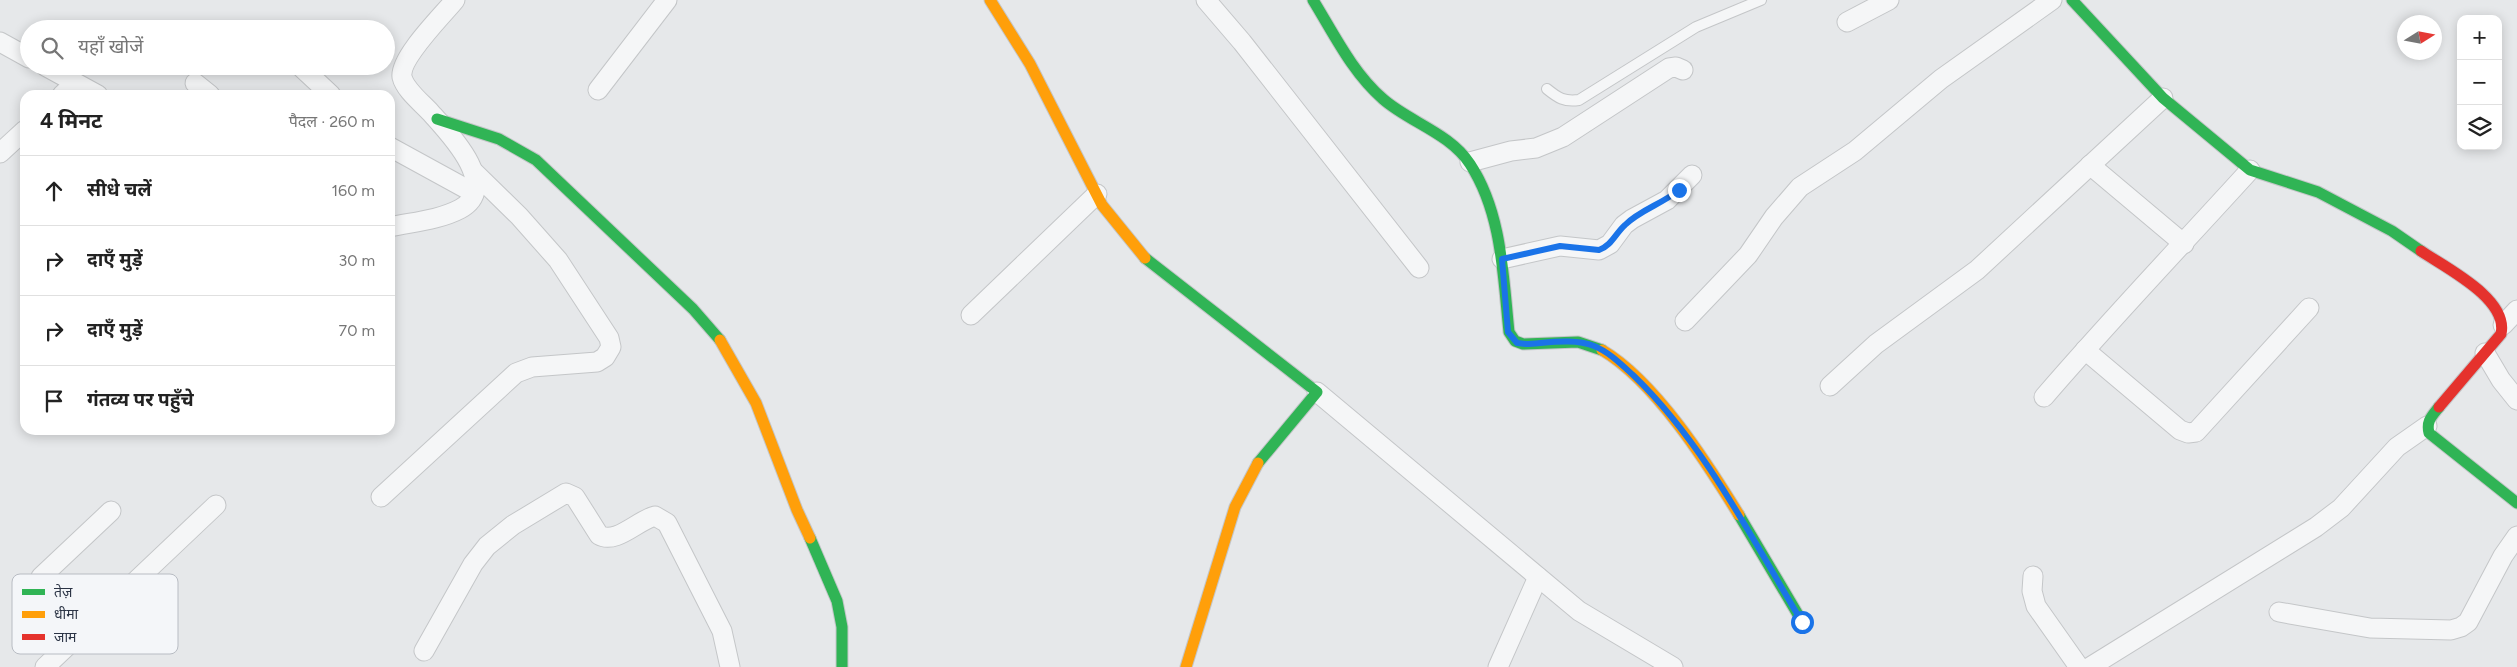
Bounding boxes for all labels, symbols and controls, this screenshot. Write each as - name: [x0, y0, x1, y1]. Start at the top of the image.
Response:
- north arrow: [2397, 15, 2442, 60]
- map controls: [2457, 15, 2502, 150]
- button: +: [2457, 15, 2502, 60]
- search box: [20, 20, 395, 75]
- icon: search: [38, 34, 66, 62]
- text: यहाँ खोजें: [78, 35, 143, 58]
- button: −: [2457, 60, 2502, 105]
- button: layers: [2457, 105, 2502, 150]
- text: 4 मिनट: [40, 108, 102, 133]
- text: पैदल · 260 m: [289, 112, 375, 131]
- icon: ahead: [40, 177, 68, 205]
- text: सीधे चलें: [87, 178, 151, 201]
- route end: [1668, 179, 1691, 202]
- text: 160 m: [332, 181, 375, 200]
- icon: right: [40, 247, 68, 275]
- text: दाएँ मुड़ें: [87, 248, 143, 271]
- text: 30 m: [338, 251, 375, 270]
- icon: right: [40, 317, 68, 345]
- text: दाएँ मुड़ें: [87, 318, 143, 341]
- text: 70 m: [339, 321, 375, 340]
- icon: arrive: [40, 387, 68, 415]
- text: गंतव्य पर पहुँचे: [87, 388, 194, 411]
- legend: [12, 574, 178, 654]
- text: तेज़: [54, 583, 73, 601]
- text: धीमा: [54, 606, 79, 623]
- route start: [1791, 611, 1814, 634]
- text: जाम: [54, 629, 77, 646]

